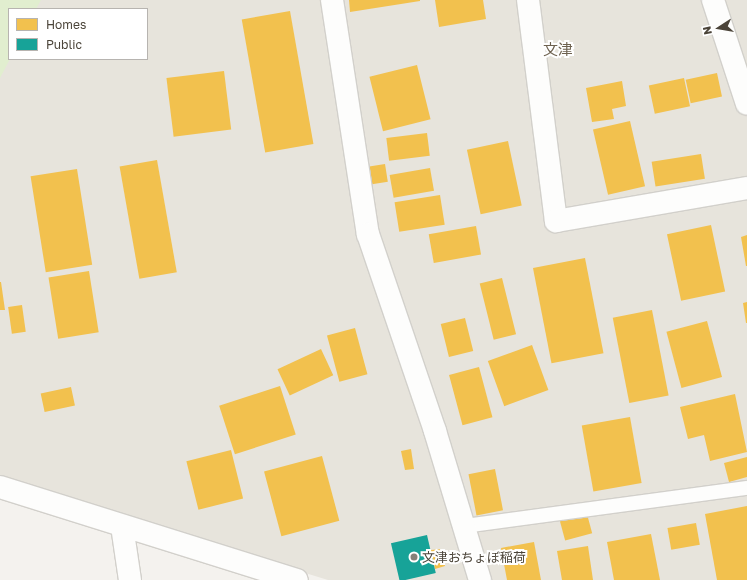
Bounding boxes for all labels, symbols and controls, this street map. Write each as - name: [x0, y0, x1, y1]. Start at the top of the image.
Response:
- legend: [8, 8, 148, 60]
- north arrow: [699, 8, 739, 48]
- text: Homes: [46, 17, 86, 32]
- text: N: [700, 25, 714, 36]
- text: Public: [46, 37, 82, 52]
- district label: 文津: [543, 41, 573, 59]
- place label: 文津おちょぼ稲荷: [422, 549, 526, 565]
- marker: 文津おちょぼ稲荷: [409, 552, 419, 562]

